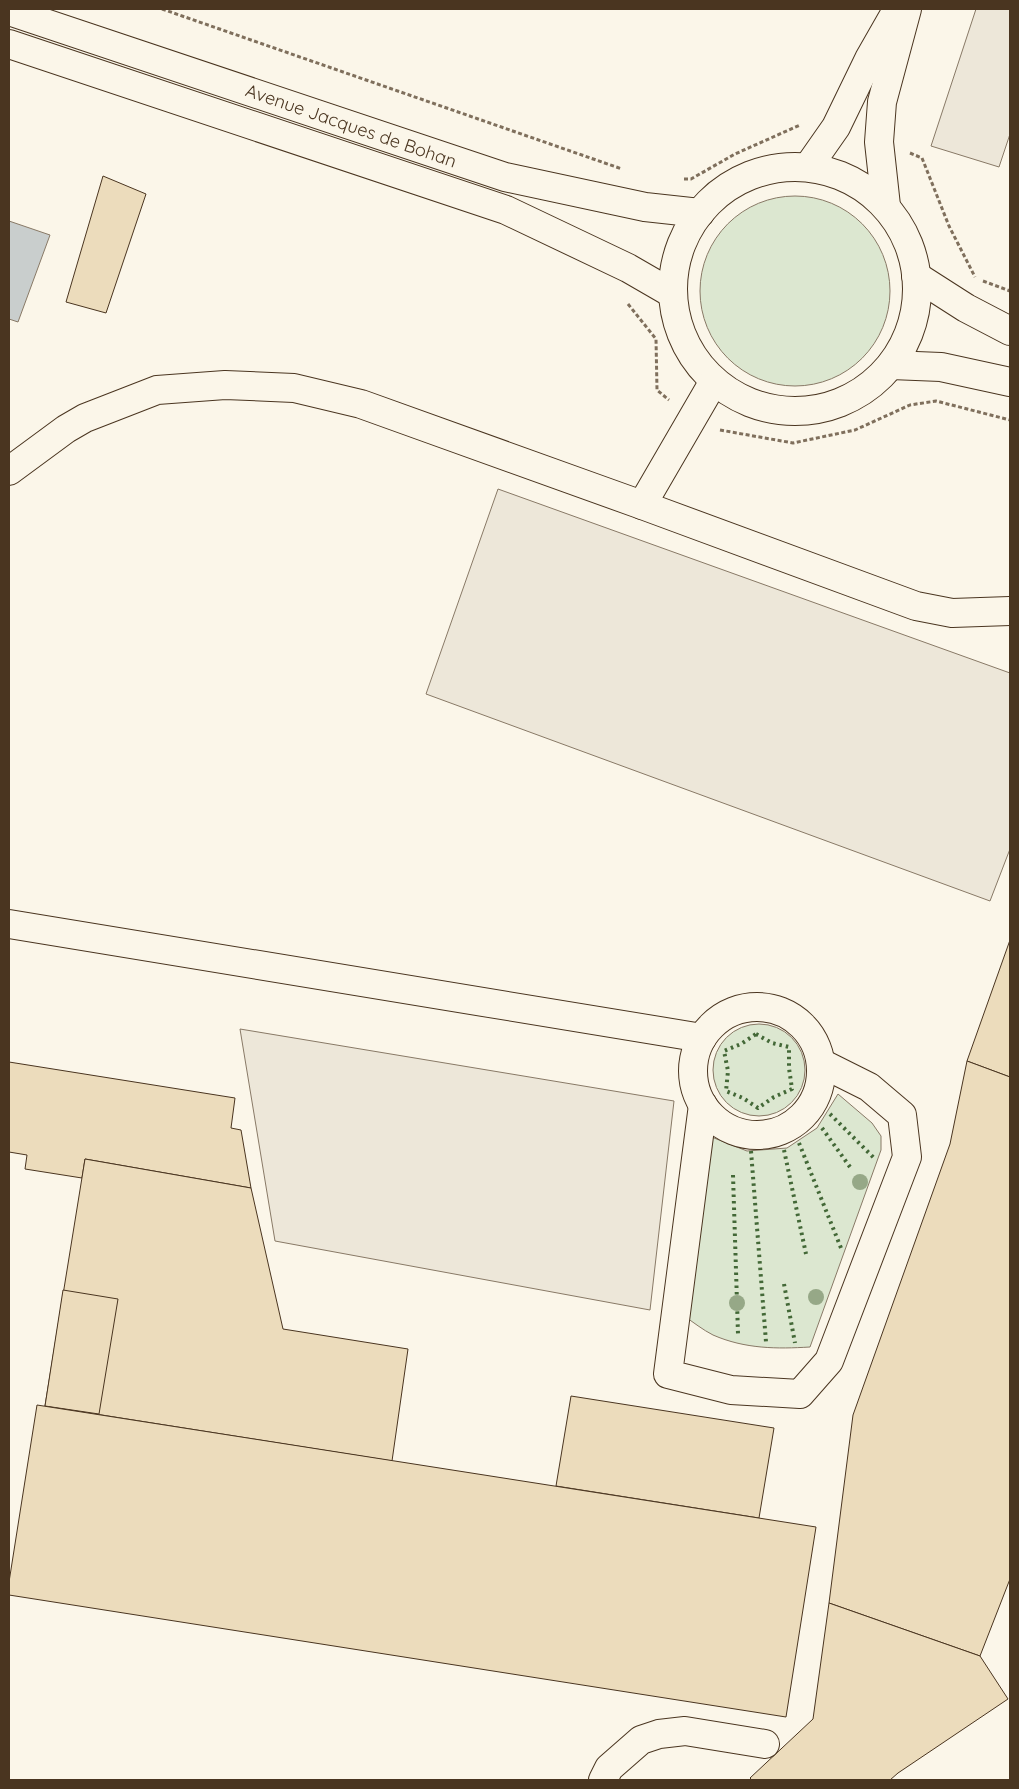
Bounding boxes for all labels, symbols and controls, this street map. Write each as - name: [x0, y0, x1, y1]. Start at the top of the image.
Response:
- street label: Avenue Jacques de Bohan: [243, 79, 460, 173]

